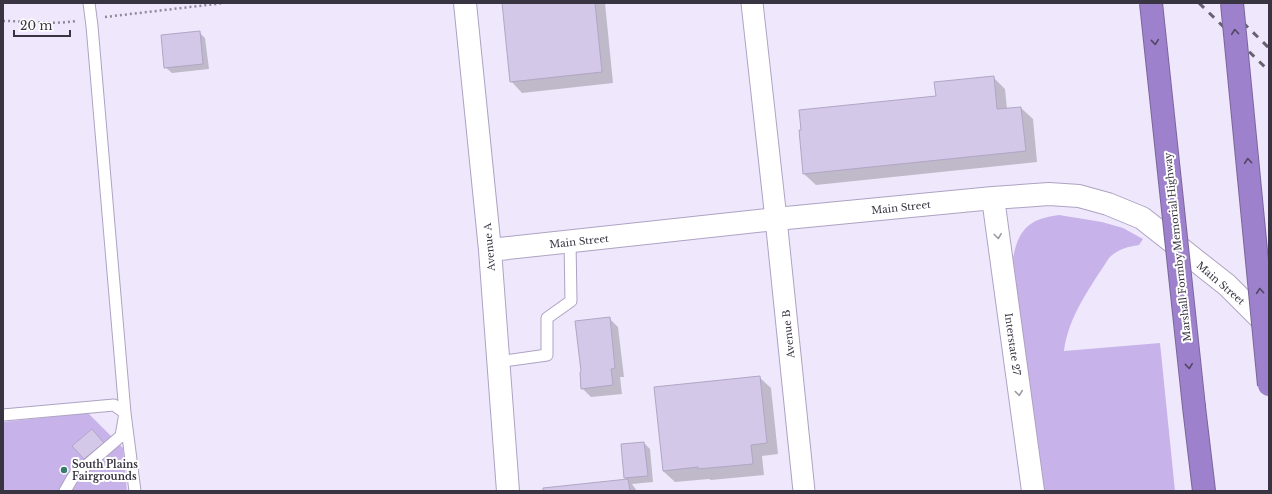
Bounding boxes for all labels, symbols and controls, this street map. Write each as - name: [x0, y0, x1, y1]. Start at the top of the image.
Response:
- scale bar: [14, 12, 70, 38]
- text: 20 m: [20, 18, 52, 33]
- one-way arrow: [1231, 29, 1240, 35]
- one-way arrow: [1150, 39, 1159, 45]
- street label: Marshall Formby Memorial Highway: [1161, 151, 1194, 342]
- one-way arrow: [1243, 158, 1252, 164]
- street label: Main Street: [871, 198, 932, 217]
- street label: Avenue A: [481, 222, 498, 273]
- street label: Main Street: [549, 232, 610, 251]
- one-way arrow: [993, 233, 1002, 239]
- street label: Main Street: [1194, 259, 1248, 308]
- one-way arrow: [1256, 288, 1265, 294]
- street label: Avenue B: [779, 309, 798, 360]
- street label: Interstate 27: [1002, 312, 1023, 377]
- one-way arrow: [1185, 363, 1194, 369]
- one-way arrow: [1014, 390, 1023, 396]
- place label: South Plains Fairgrounds: [72, 458, 138, 483]
- marker: South Plains Fairgrounds: [59, 465, 69, 475]

